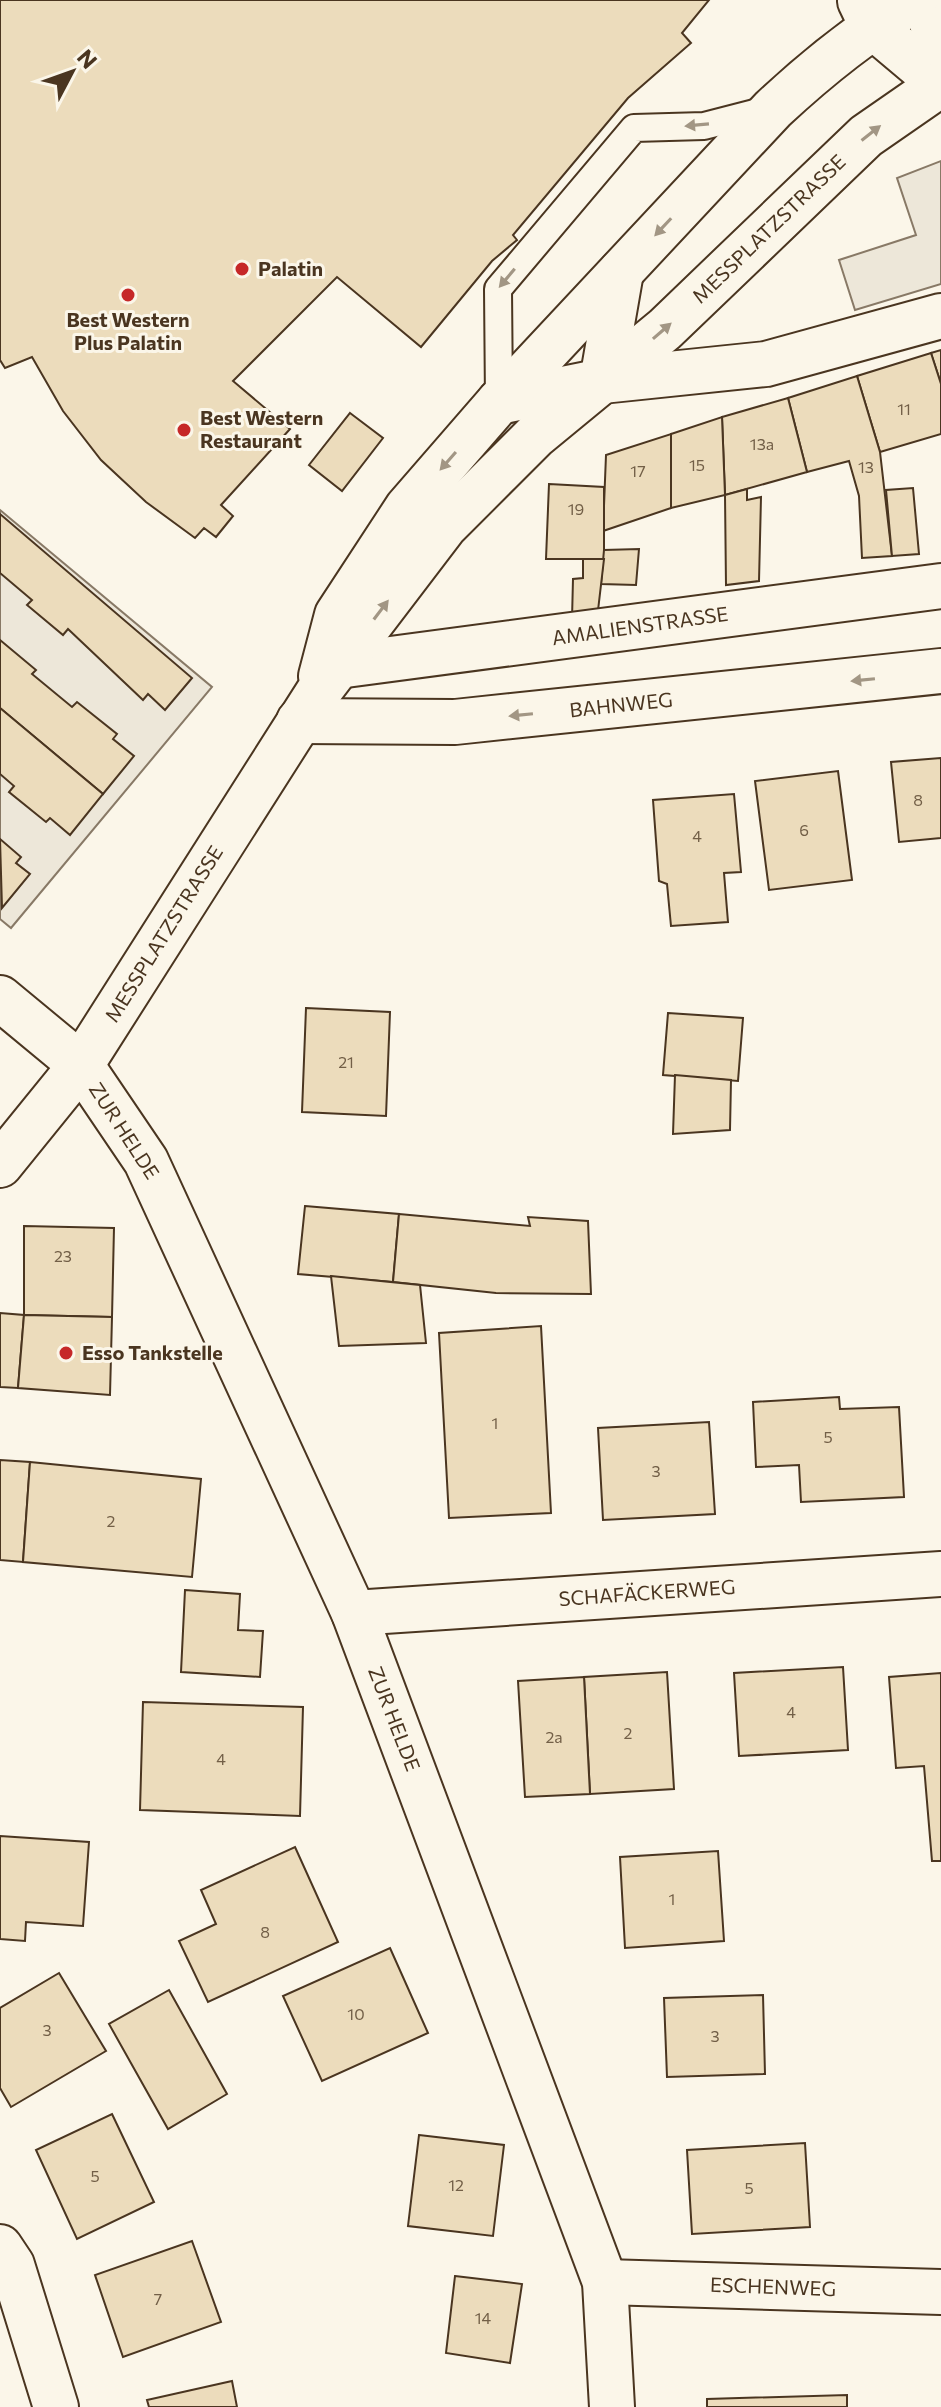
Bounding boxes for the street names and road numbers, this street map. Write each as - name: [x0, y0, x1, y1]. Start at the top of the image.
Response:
- street label: MESSPLATZSTRASSE: [687, 149, 850, 308]
- street label: AMALIENSTRASSE: [550, 601, 729, 649]
- street label: BAHNWEG: [568, 687, 674, 721]
- street label: MESSPLATZSTRASSE: [99, 841, 227, 1026]
- street label: ZUR HELDE: [85, 1078, 165, 1183]
- street label: SCHAFÄCKERWEG: [558, 1574, 736, 1610]
- street label: ZUR HELDE: [364, 1663, 426, 1774]
- street label: ESCHENWEG: [710, 2272, 837, 2300]

